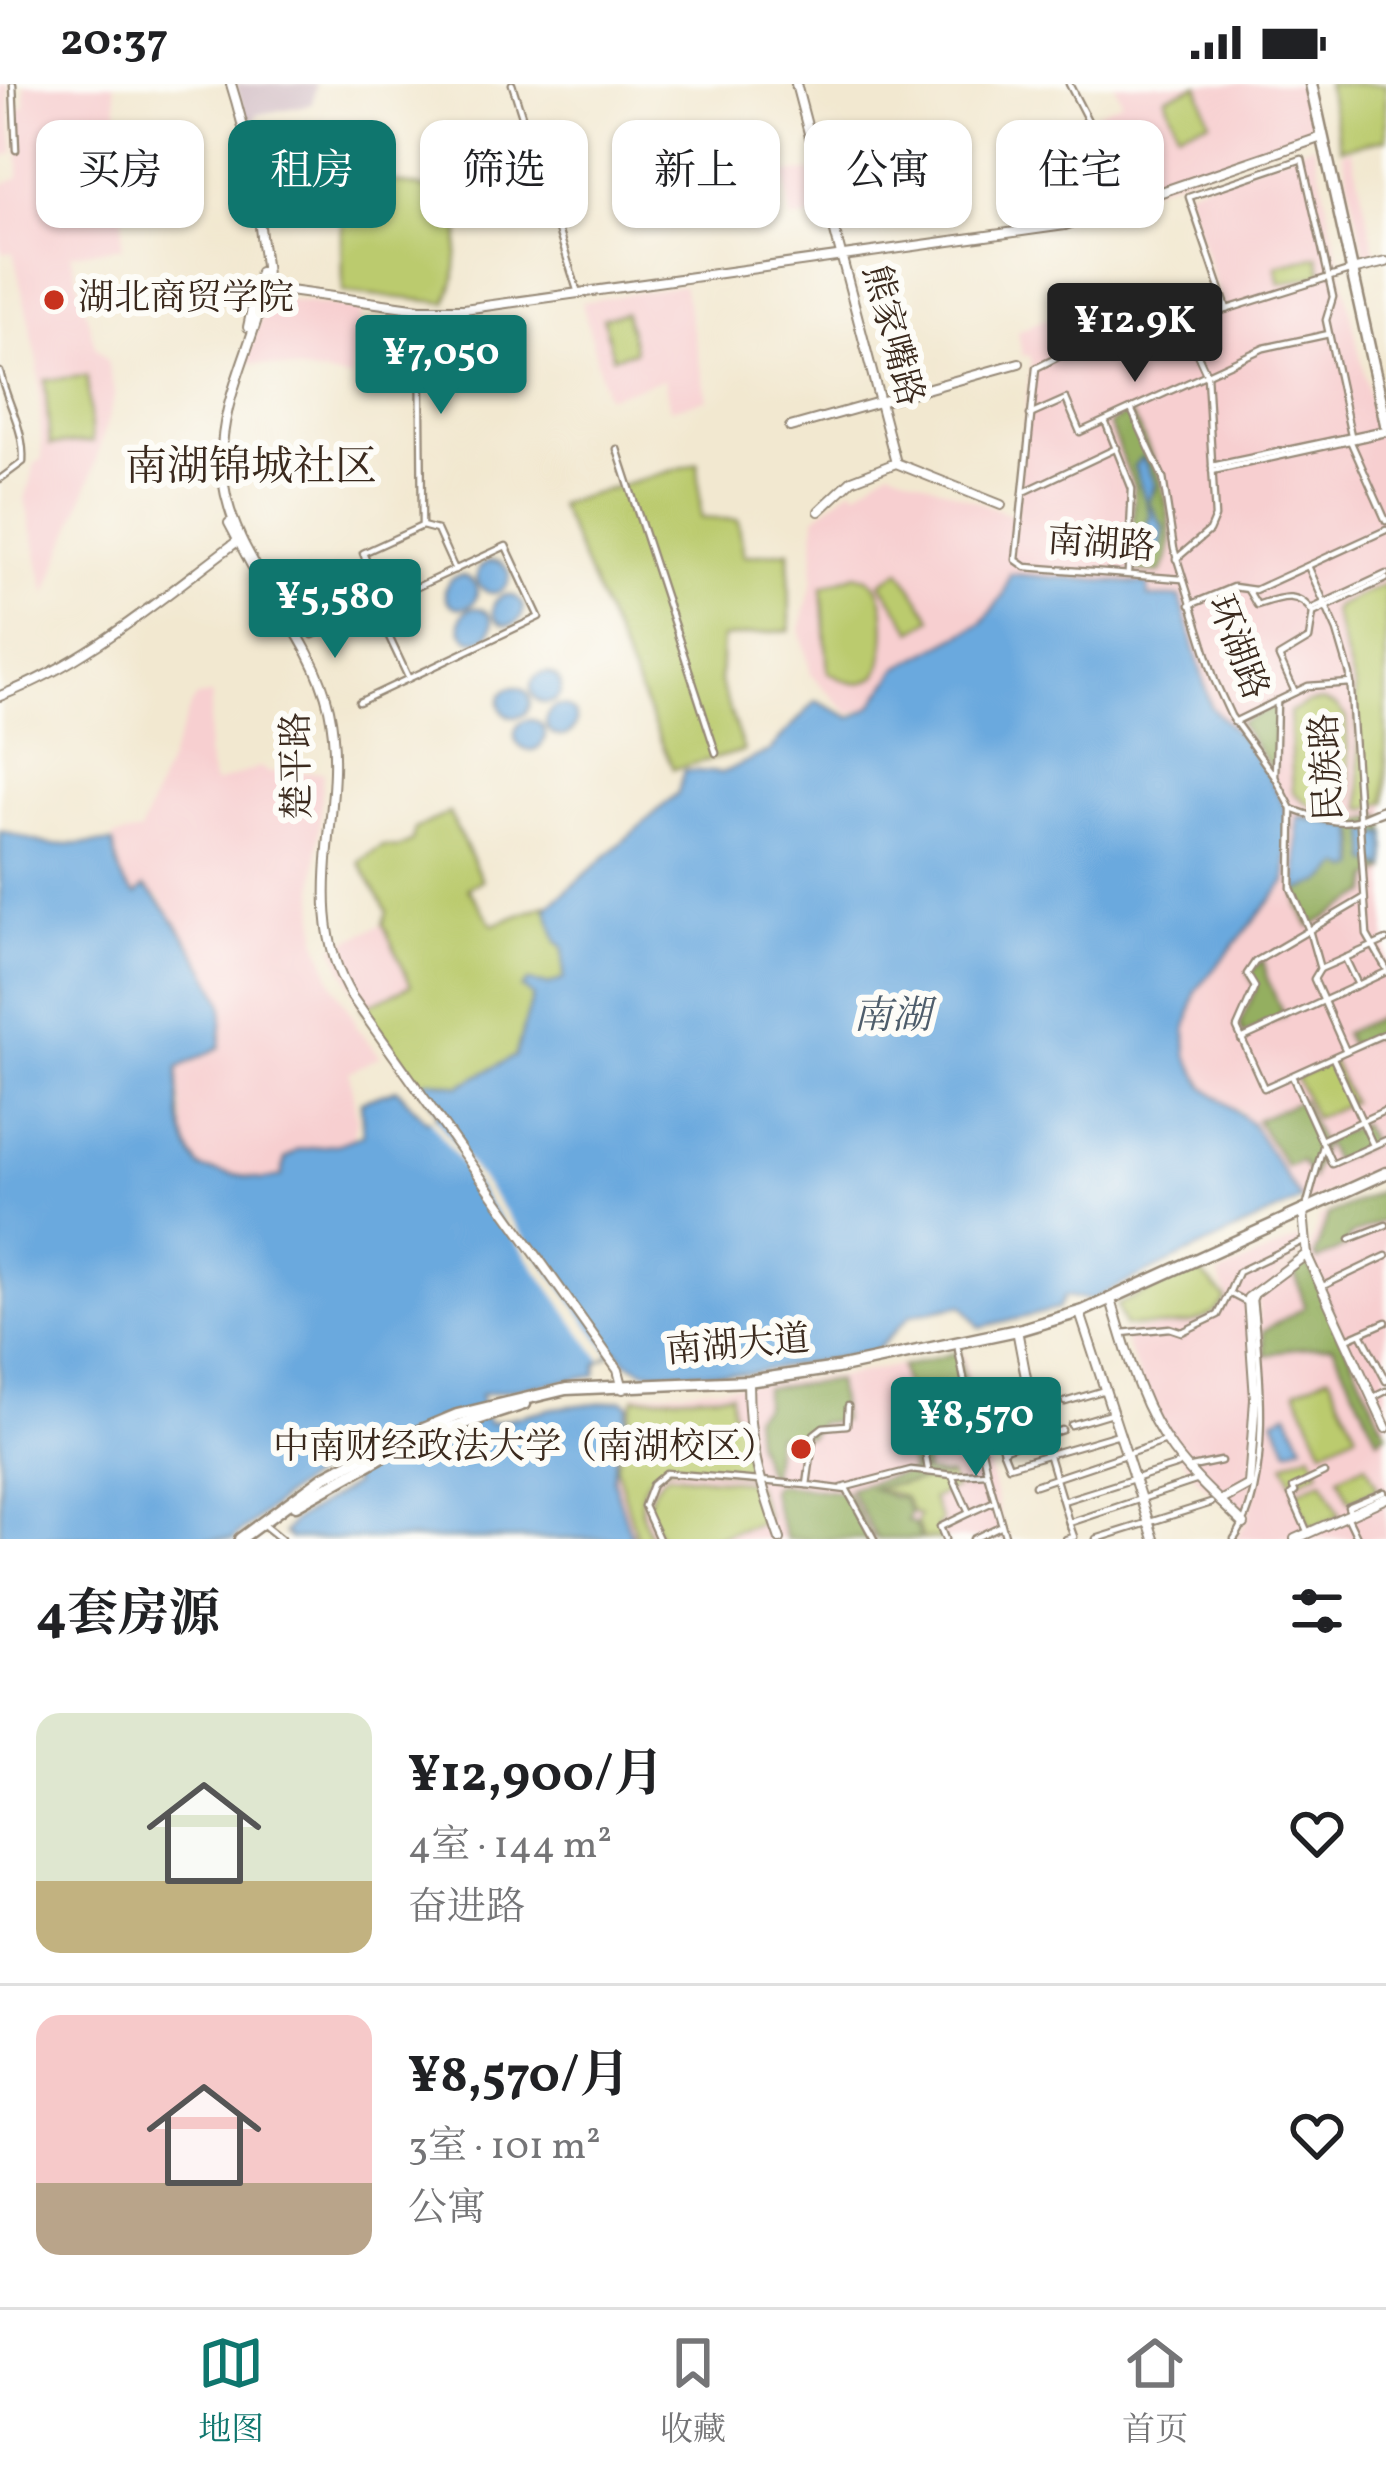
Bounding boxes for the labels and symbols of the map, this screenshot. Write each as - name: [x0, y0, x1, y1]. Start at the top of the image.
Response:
- street label: 熊家嘴路: [848, 260, 934, 412]
- place label: 湖北商贸学院: [78, 275, 294, 325]
- pin: ¥12.9K: [1037, 283, 1233, 385]
- marker: 湖北商贸学院: [41, 287, 67, 313]
- pin: ¥7,050: [343, 315, 539, 417]
- district label: 南湖锦城社区: [125, 440, 377, 499]
- street label: 南湖路: [1045, 517, 1157, 575]
- pin: ¥5,580: [237, 559, 433, 661]
- street label: 环湖路: [1193, 589, 1279, 707]
- street label: 楚平路: [273, 712, 325, 820]
- street label: 民族路: [1301, 712, 1357, 822]
- water label: 南湖: [853, 991, 937, 1045]
- street label: 南湖大道: [664, 1316, 812, 1378]
- pin: ¥8,570: [878, 1377, 1074, 1479]
- place label: 中南财经政法大学（南湖校区）: [273, 1424, 777, 1474]
- marker: 中南财经政法大学（南湖校区）: [788, 1436, 814, 1462]

